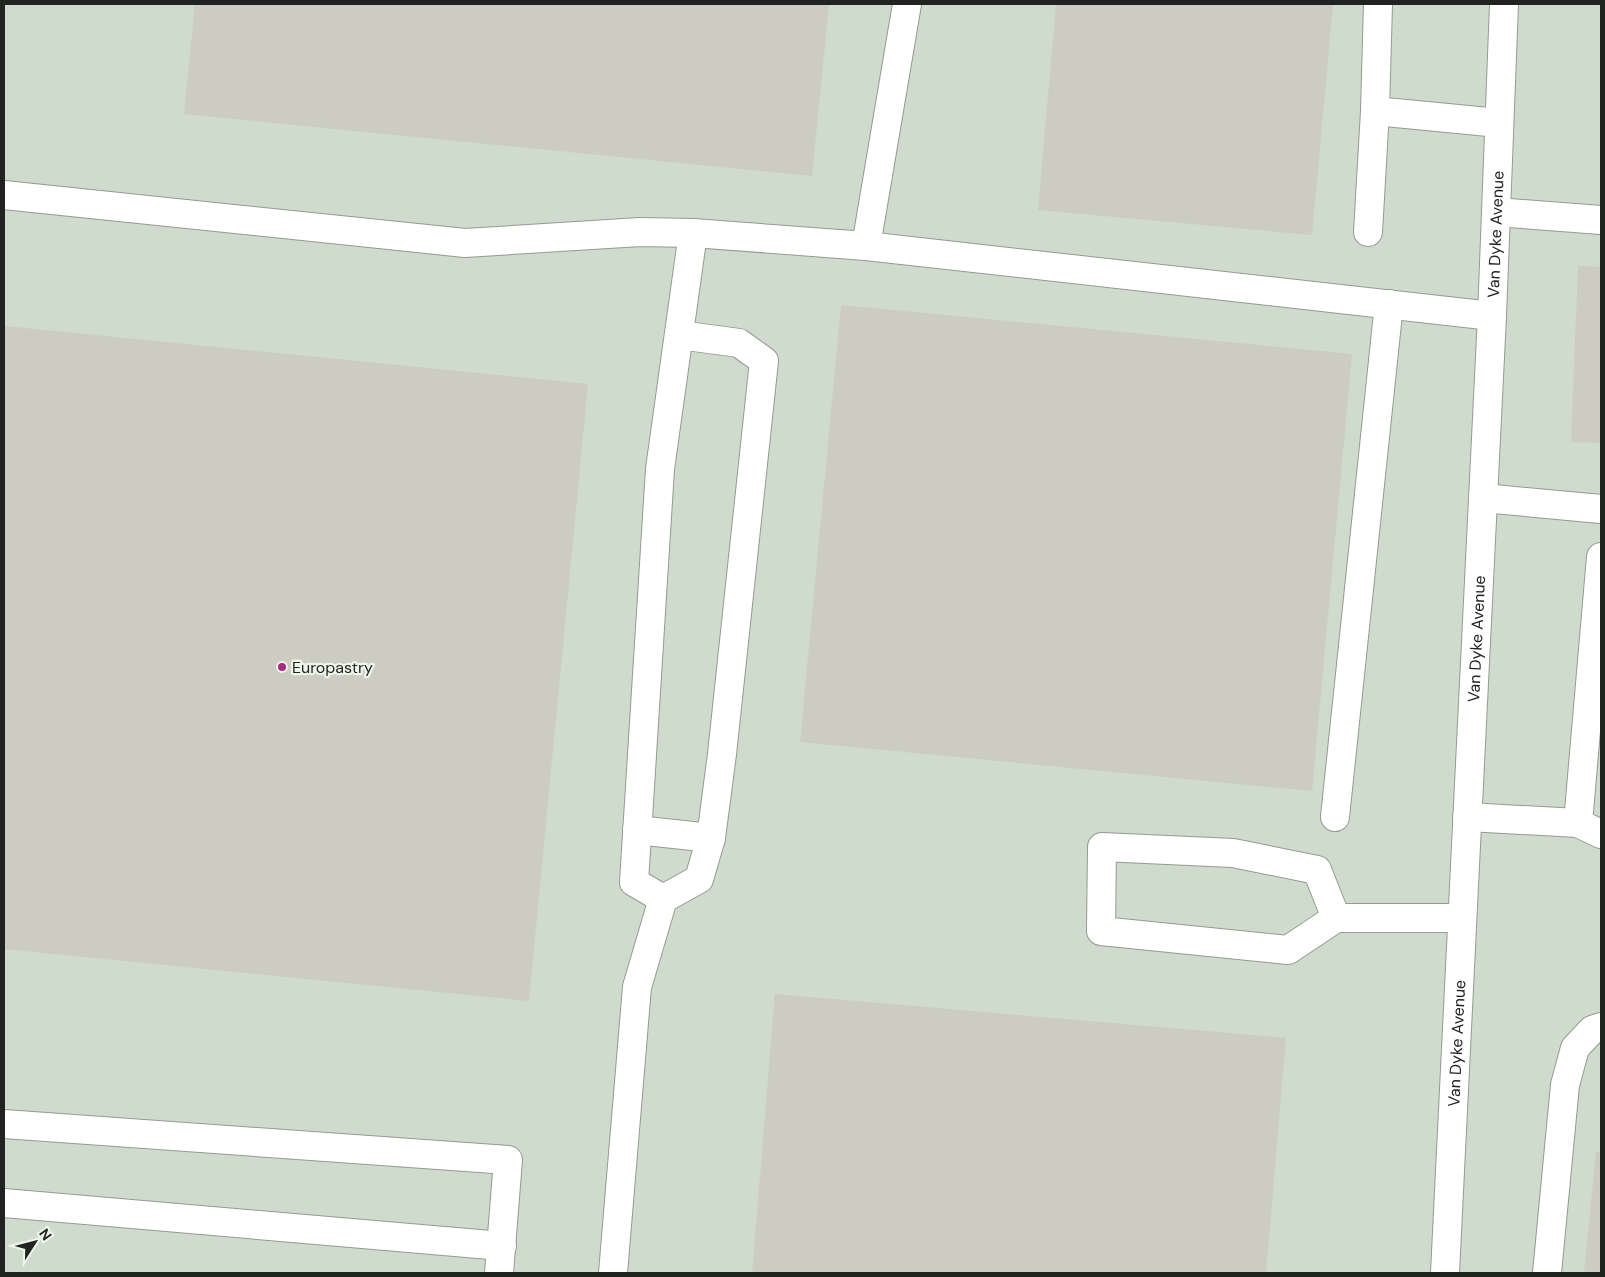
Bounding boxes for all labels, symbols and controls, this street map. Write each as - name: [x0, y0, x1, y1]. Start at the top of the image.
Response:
- street label: Van Dyke Avenue: [1483, 170, 1509, 298]
- street label: Van Dyke Avenue: [1463, 575, 1490, 703]
- place label: Europastry: [292, 657, 373, 678]
- marker: Europastry: [276, 661, 288, 673]
- street label: Van Dyke Avenue: [1443, 979, 1470, 1107]
- north arrow: [10, 1217, 60, 1267]
- text: N: [35, 1225, 56, 1244]

